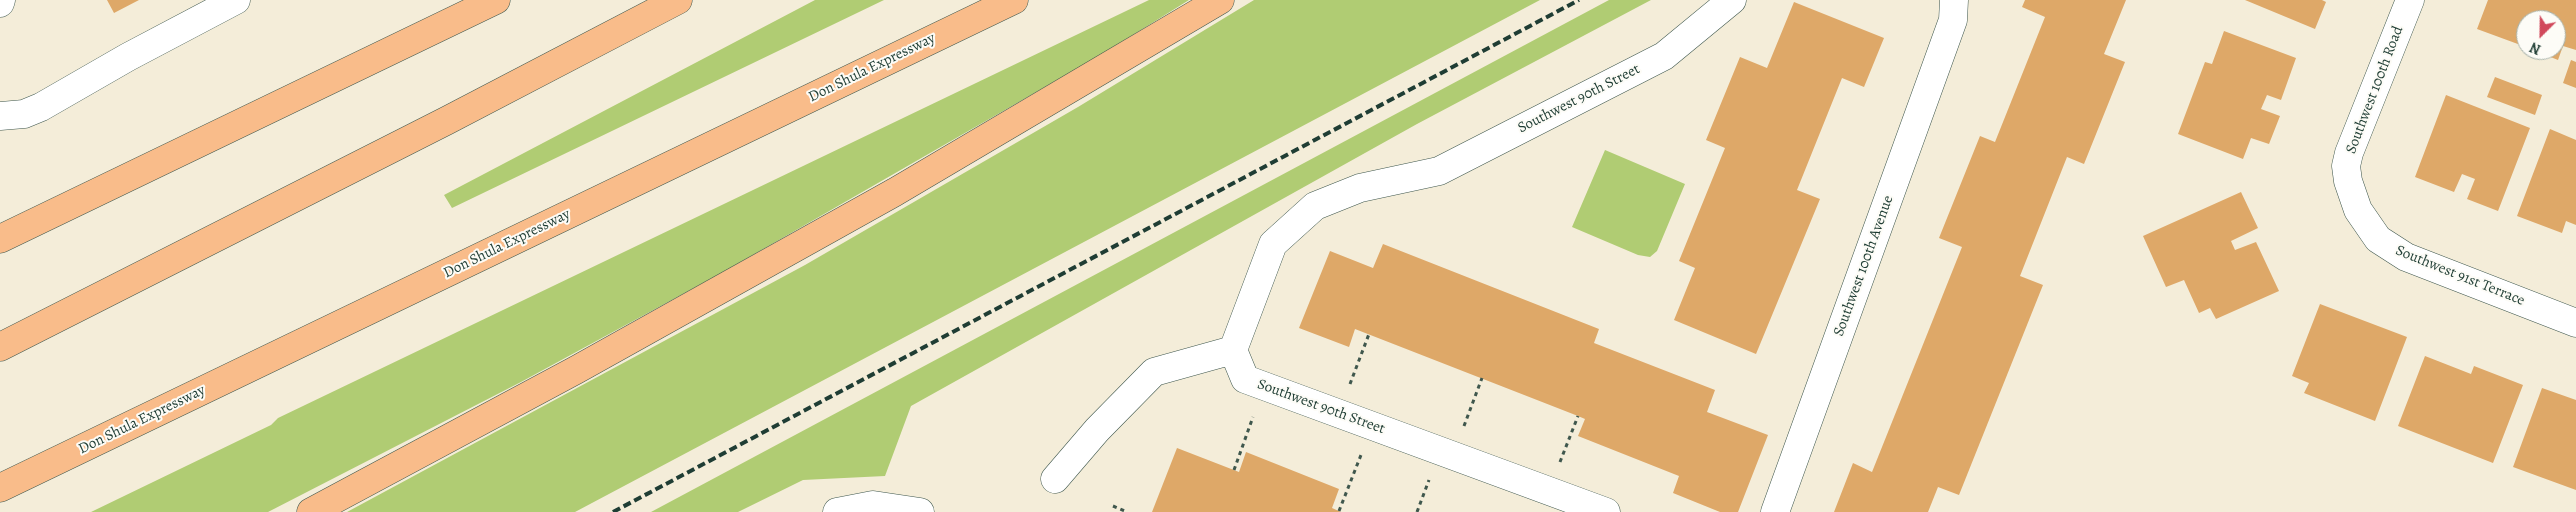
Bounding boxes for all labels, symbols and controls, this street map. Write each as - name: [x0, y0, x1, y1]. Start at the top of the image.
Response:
- north arrow: [2516, 10, 2566, 60]
- street label: Southwest 100th Road: [2342, 24, 2408, 156]
- street label: Don Shula Expressway: [806, 29, 938, 107]
- text: N: [2527, 38, 2544, 59]
- street label: Southwest 90th Street: [1515, 60, 1643, 138]
- street label: Southwest 100th Avenue: [1830, 193, 1898, 339]
- street label: Don Shula Expressway: [441, 205, 573, 283]
- street label: Southwest 91st Terrace: [2393, 242, 2527, 310]
- street label: Southwest 90th Street: [1255, 376, 1387, 438]
- street label: Don Shula Expressway: [76, 381, 208, 459]

